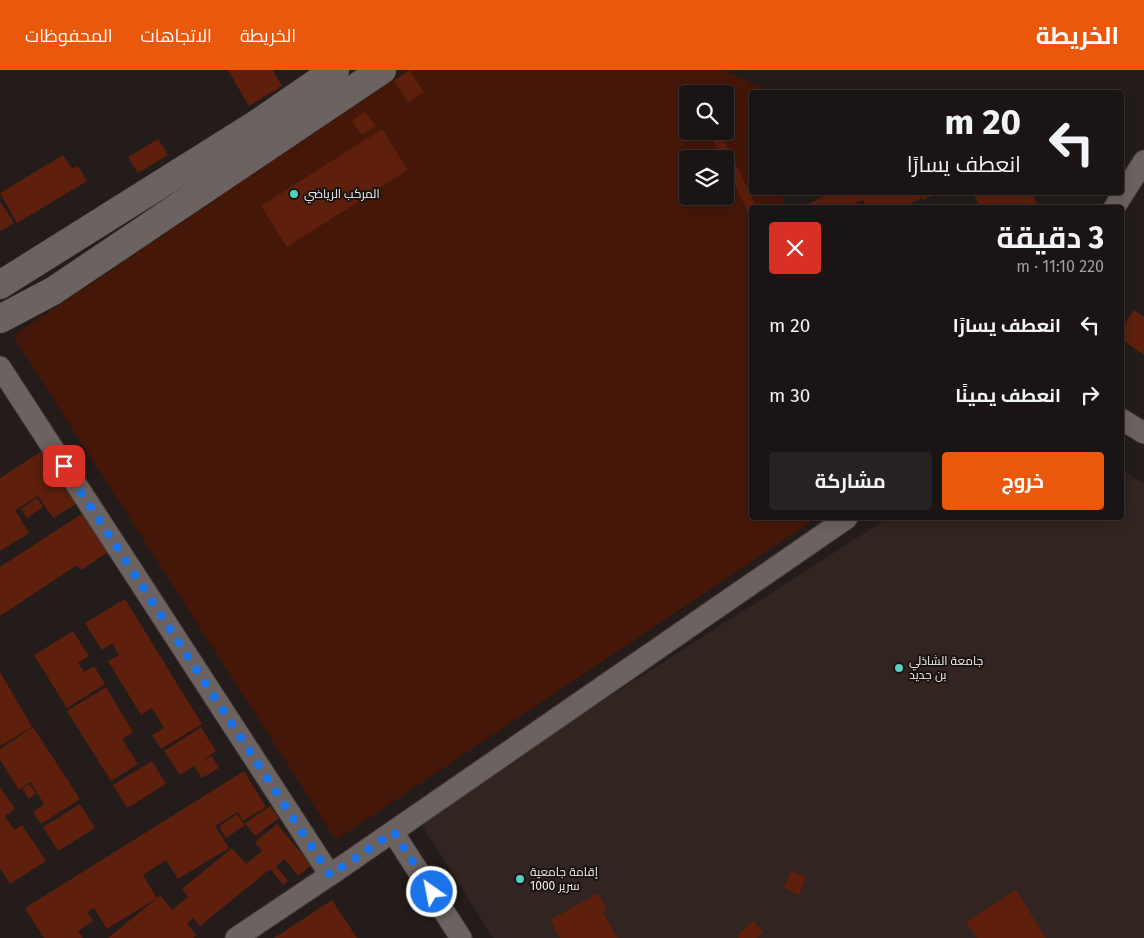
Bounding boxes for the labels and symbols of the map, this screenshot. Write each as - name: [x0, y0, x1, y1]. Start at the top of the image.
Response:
- place label: المركب الرياضي: [304, 187, 380, 204]
- marker: المركب الرياضي: [288, 188, 300, 200]
- pin: [43, 445, 85, 487]
- place label: جامعة الشاذلي بن جديد: [909, 654, 983, 682]
- marker: جامعة الشاذلي بن جديد: [893, 662, 905, 674]
- position arrow: [405, 865, 457, 917]
- place label: إقامة جامعية 1000 سرير: [530, 865, 598, 893]
- marker: إقامة جامعية 1000 سرير: [514, 873, 526, 885]

